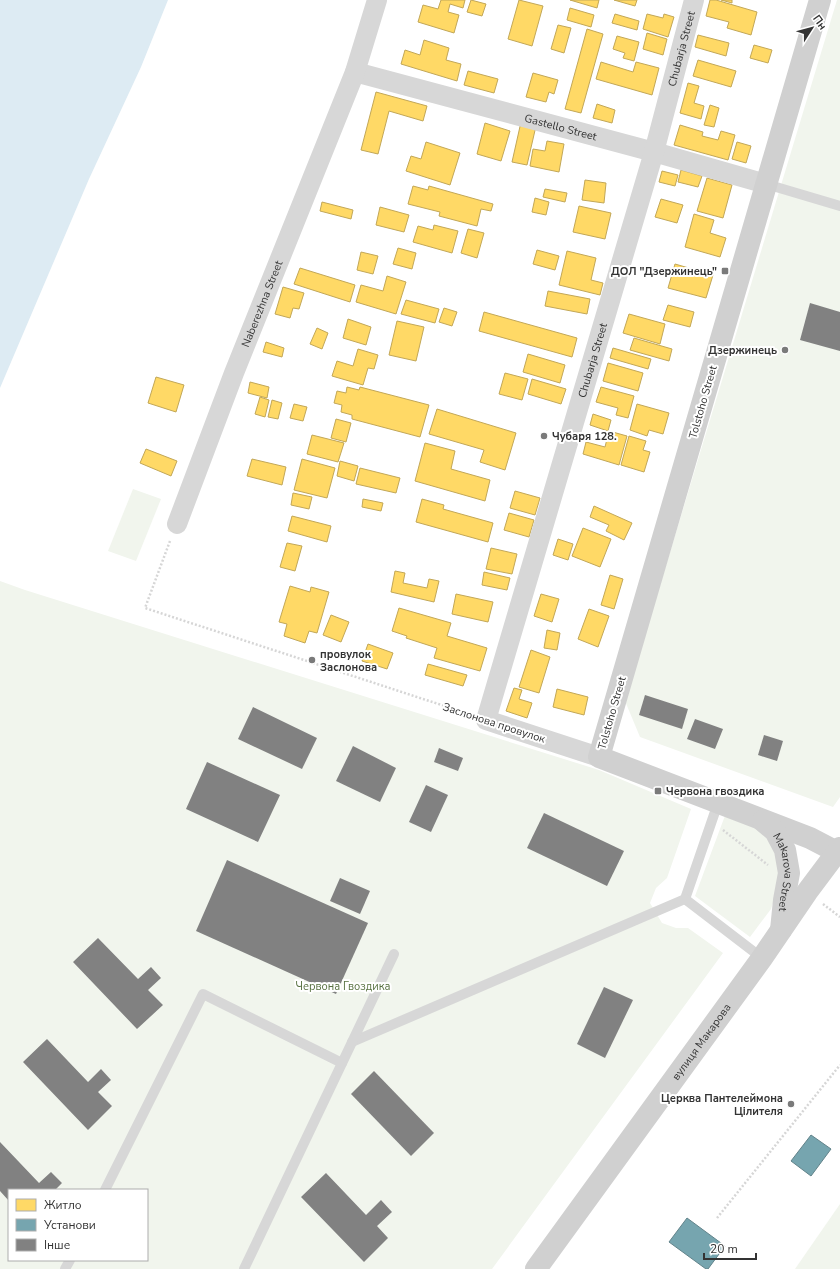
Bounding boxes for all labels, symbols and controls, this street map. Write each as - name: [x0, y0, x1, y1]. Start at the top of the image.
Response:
- north arrow: [792, 8, 832, 48]
- street label: Chubarja Street: [664, 9, 698, 88]
- text: Пн: [809, 12, 830, 33]
- street label: Gastello Street: [523, 110, 599, 144]
- street label: Naberezhna Street: [238, 258, 286, 349]
- place label: ДОЛ "Дзержинець": [611, 264, 717, 279]
- marker: ДОЛ "Дзержинець": [720, 266, 730, 276]
- street label: Chubarja Street: [574, 321, 611, 400]
- place label: Дзержинець: [708, 343, 777, 358]
- marker: Дзержинець: [780, 345, 790, 355]
- street label: Tolstoho Street: [685, 364, 721, 440]
- place label: Чубаря 128.: [552, 429, 617, 444]
- marker: Чубаря 128.: [539, 431, 549, 441]
- place label: провулок Заслонова: [320, 647, 377, 675]
- marker: провулок Заслонова: [307, 655, 317, 665]
- street label: Tolstoho Street: [594, 675, 630, 751]
- street label: Заслонова провулок: [441, 699, 547, 747]
- place label: Червона гвоздика: [666, 784, 764, 799]
- marker: Червона гвоздика: [653, 786, 663, 796]
- street label: Makarova Street: [770, 830, 797, 912]
- park label: Червона Гвоздика: [296, 979, 391, 994]
- street label: вулиця Макарова: [668, 1000, 734, 1083]
- place label: Церква Пантелеймона Цілителя: [661, 1091, 783, 1119]
- marker: Церква Пантелеймона Цілителя: [786, 1099, 796, 1109]
- legend: [8, 1189, 148, 1261]
- text: Житло: [44, 1197, 82, 1213]
- text: Установи: [43, 1217, 96, 1233]
- scale bar: [704, 1235, 756, 1261]
- text: Інше: [44, 1237, 70, 1253]
- text: 20 m: [710, 1241, 738, 1257]

